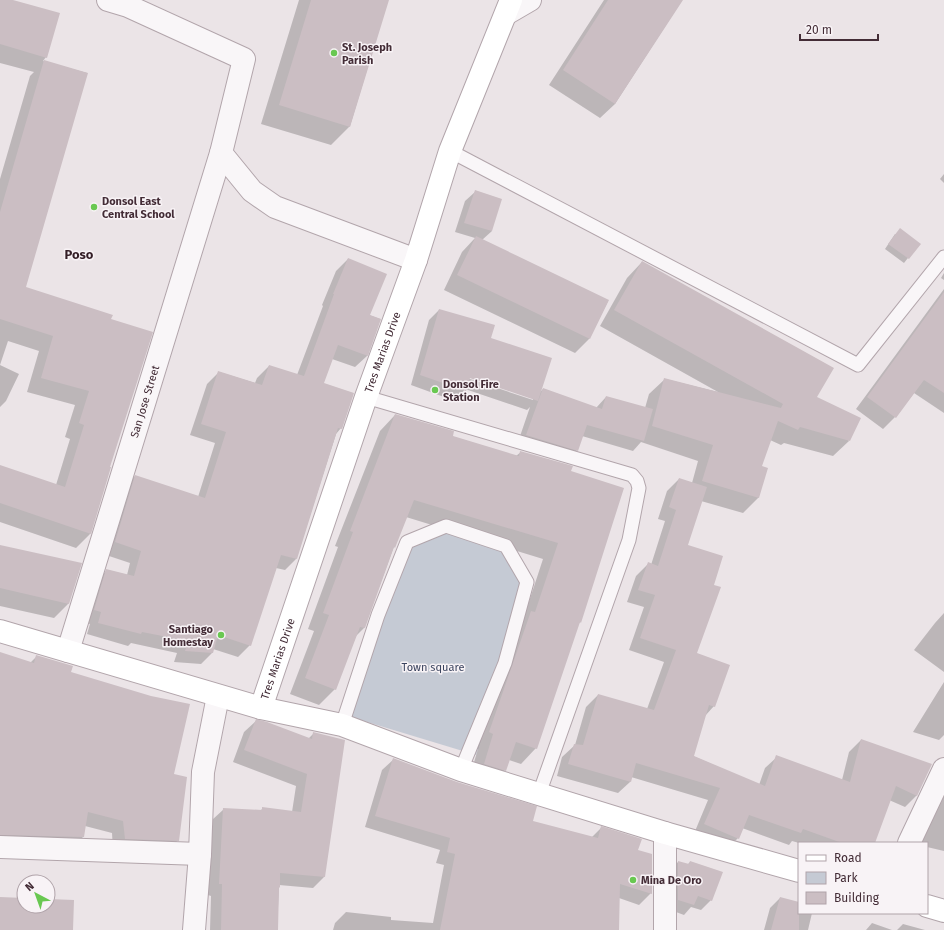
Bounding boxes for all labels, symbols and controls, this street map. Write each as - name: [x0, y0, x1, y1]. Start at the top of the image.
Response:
- scale bar: [800, 16, 878, 42]
- text: 20 m: [806, 23, 832, 37]
- place label: St. Joseph Parish: [342, 41, 392, 67]
- marker: St. Joseph Parish: [329, 48, 339, 58]
- place label: Donsol East Central School: [102, 195, 175, 221]
- marker: Donsol East Central School: [89, 202, 99, 212]
- district label: Poso: [65, 247, 94, 262]
- street label: Tres Marias Drive: [362, 310, 404, 394]
- street label: San Jose Street: [128, 364, 162, 439]
- place label: Donsol Fire Station: [443, 378, 499, 404]
- marker: Donsol Fire Station: [430, 385, 440, 395]
- street label: Tres Marias Drive: [258, 617, 298, 701]
- place label: Santiago Homestay: [163, 623, 214, 649]
- marker: Santiago Homestay: [216, 630, 226, 640]
- park label: Town square: [402, 661, 464, 674]
- legend: [798, 842, 928, 914]
- text: Road: [834, 851, 862, 865]
- text: Park: [834, 871, 858, 885]
- north arrow: [16, 874, 56, 914]
- place label: Mina De Oro: [641, 874, 702, 887]
- marker: Mina De Oro: [628, 875, 638, 885]
- text: N: [23, 880, 37, 894]
- text: Building: [834, 891, 880, 905]

